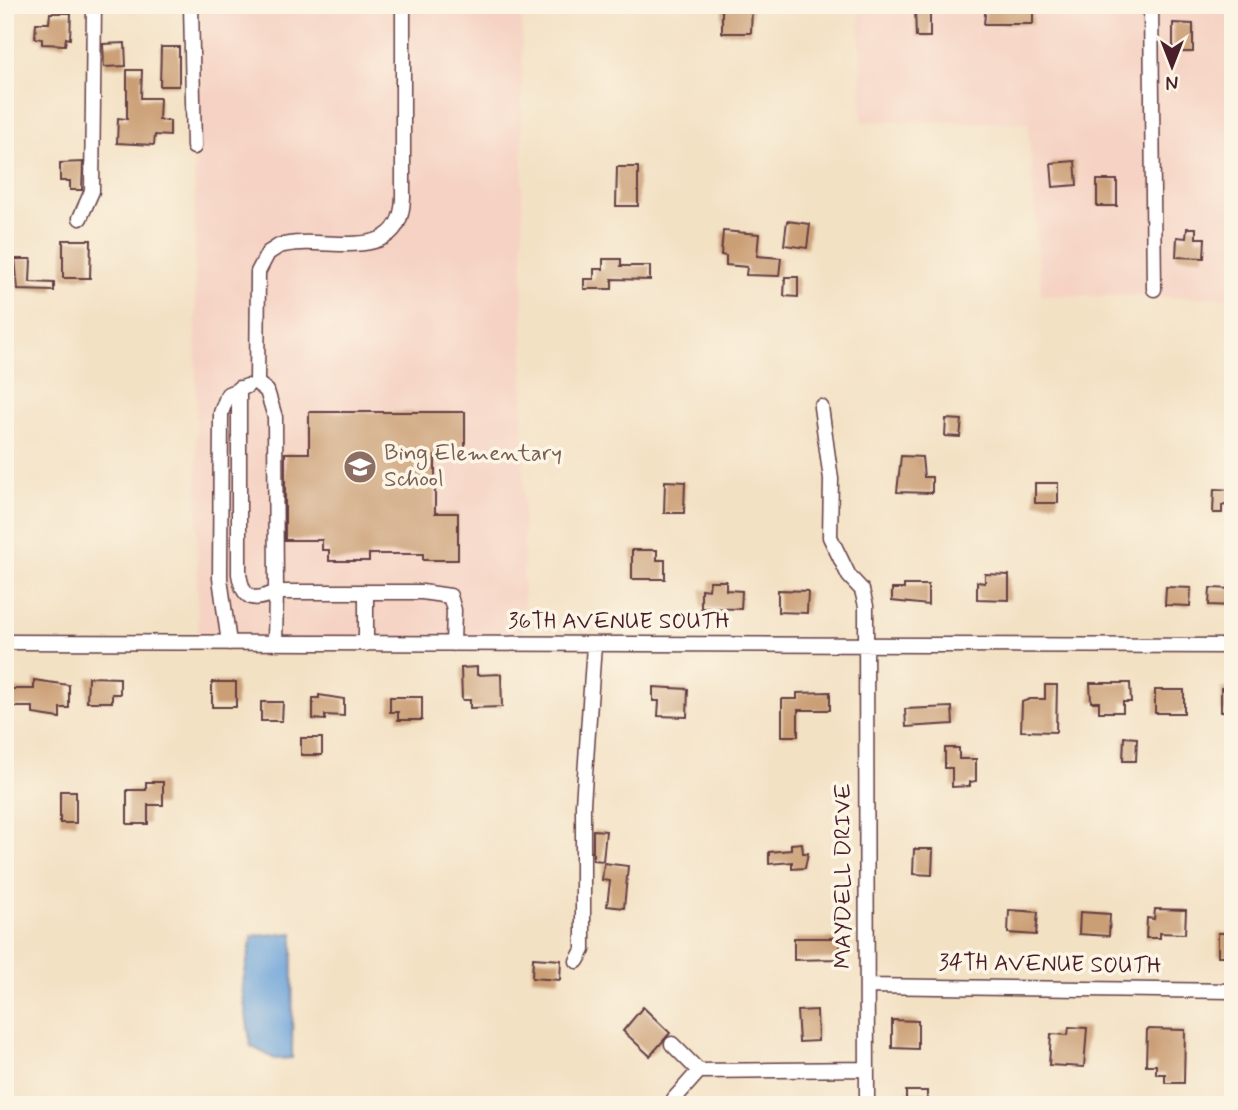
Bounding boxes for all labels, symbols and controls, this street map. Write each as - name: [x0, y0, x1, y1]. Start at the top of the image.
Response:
- north arrow: [1136, 32, 1206, 102]
- text: N: [1166, 69, 1178, 94]
- place label: Bing Elementary School: [384, 439, 562, 495]
- school or university icon: Bing Elementary School: [341, 448, 379, 486]
- street label: 36TH AVENUE SOUTH: [508, 607, 730, 637]
- street label: MAYDELL DRIVE: [829, 783, 859, 969]
- street label: 34TH AVENUE SOUTH: [938, 948, 1162, 982]

